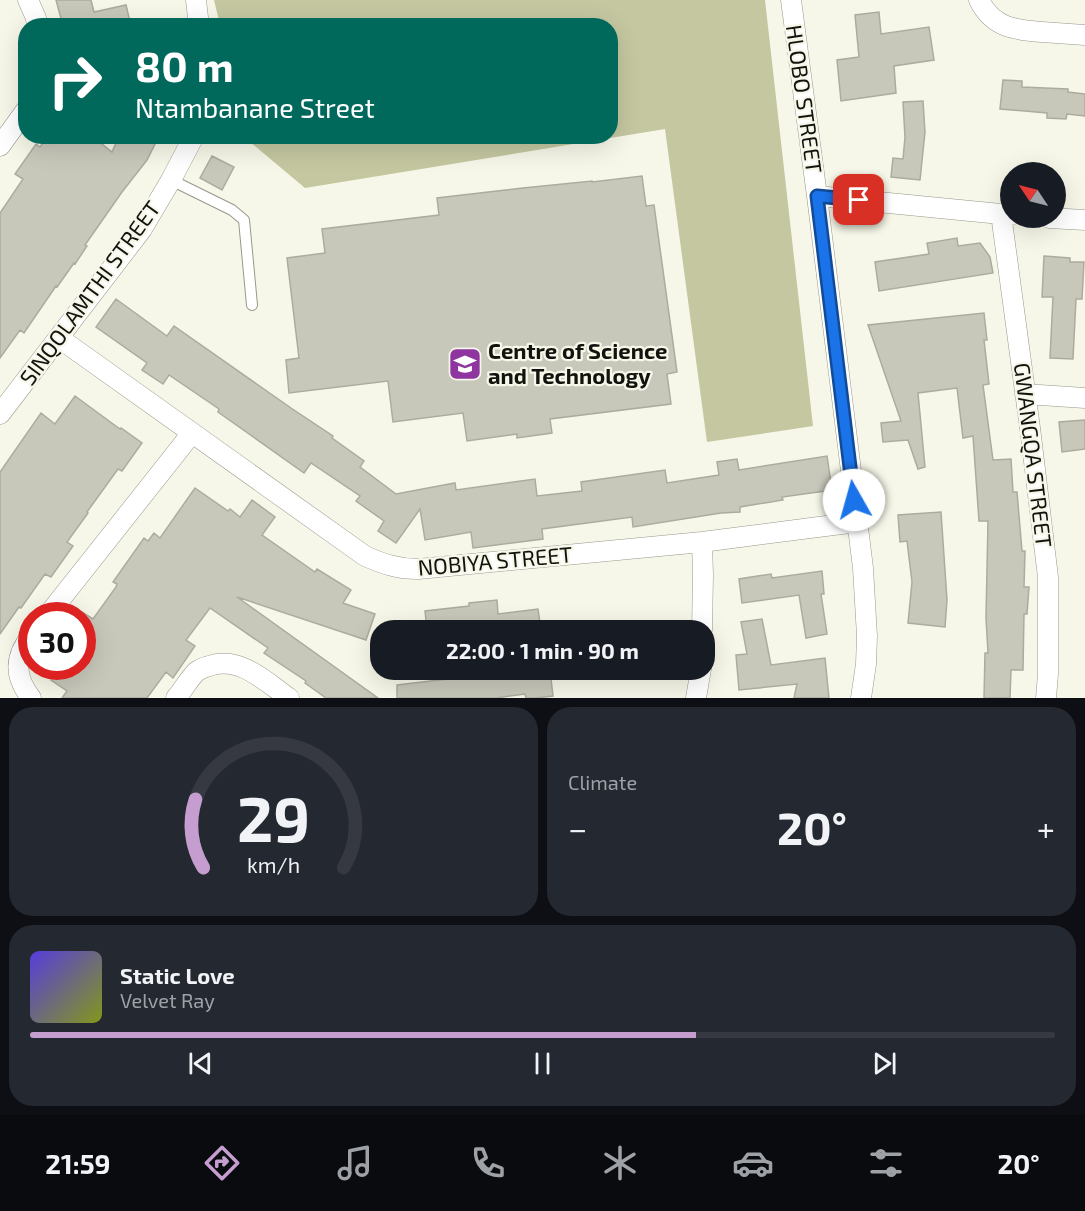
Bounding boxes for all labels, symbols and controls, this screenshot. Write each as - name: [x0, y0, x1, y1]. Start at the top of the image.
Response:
- street label: HLOBO STREET: [782, 23, 828, 175]
- text: 80 m: [135, 40, 234, 90]
- icon: right: [36, 42, 114, 120]
- text: Ntambanane Street: [135, 91, 375, 123]
- north arrow: [1000, 162, 1066, 228]
- map controls: [1000, 162, 1066, 228]
- pin: [833, 174, 884, 225]
- icon: arrive: [842, 183, 875, 216]
- street label: SINQOLAMTHI STREET: [14, 195, 166, 390]
- place label: Centre of Science and Technology: [488, 337, 667, 389]
- school or university icon: Centre of Science and Technology: [447, 346, 483, 382]
- street label: GWANGQA STREET: [1009, 361, 1058, 549]
- position arrow: [822, 468, 886, 532]
- street label: NOBIYA STREET: [416, 540, 574, 580]
- speed limit sign: 30: [18, 602, 96, 680]
- text: 22:00 · 1 min · 90 m: [446, 637, 639, 663]
- text: Climate: [568, 770, 637, 794]
- text: 29: [237, 780, 310, 855]
- text: 20°: [777, 800, 847, 854]
- text: −: [568, 808, 587, 848]
- text: +: [1037, 808, 1055, 848]
- text: km/h: [247, 853, 300, 878]
- text: Static Love: [120, 962, 235, 988]
- text: Velvet Ray: [120, 988, 215, 1012]
- icon: previous: [184, 1047, 217, 1080]
- icon: pause: [526, 1047, 559, 1080]
- icon: next: [868, 1047, 901, 1080]
- icon: directions: [201, 1142, 243, 1184]
- icon: music: [334, 1142, 376, 1184]
- icon: phone: [467, 1142, 509, 1184]
- icon: climate: [599, 1142, 641, 1184]
- icon: car: [732, 1142, 774, 1184]
- icon: filters: [865, 1142, 907, 1184]
- text: 21:59: [45, 1147, 110, 1179]
- text: 20°: [998, 1147, 1040, 1179]

